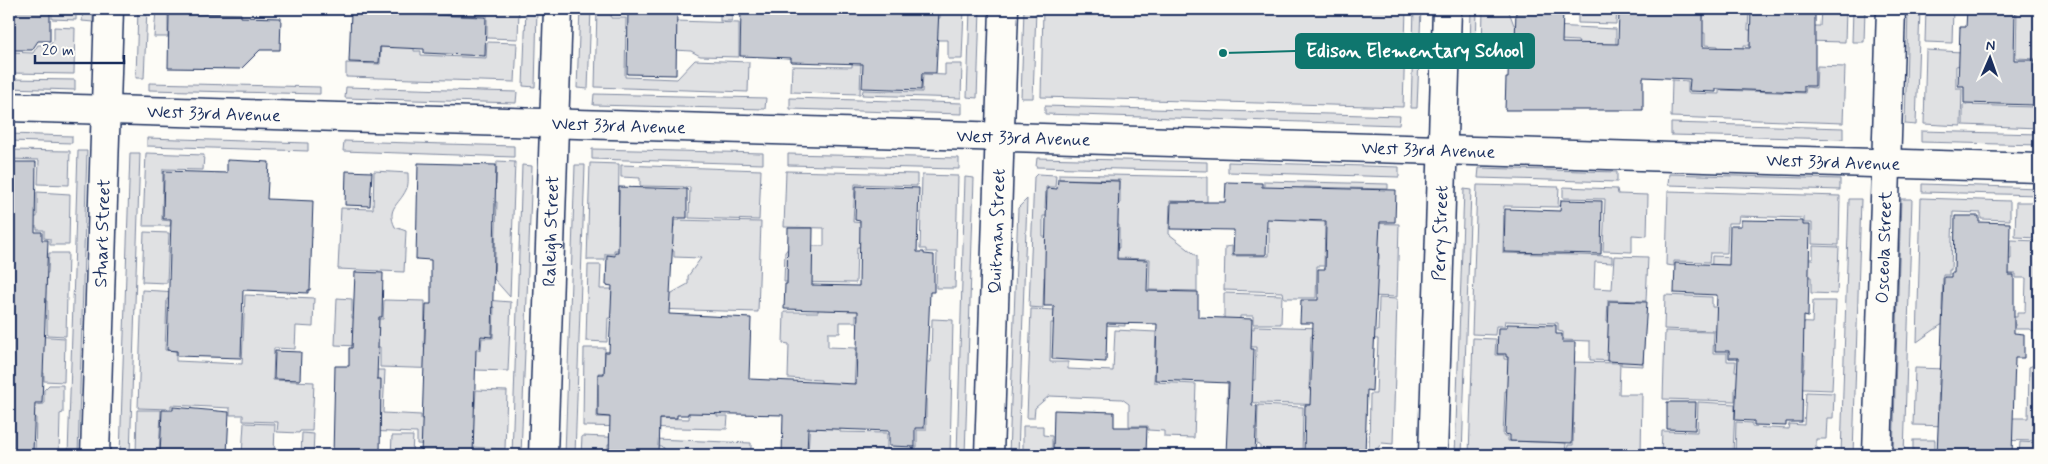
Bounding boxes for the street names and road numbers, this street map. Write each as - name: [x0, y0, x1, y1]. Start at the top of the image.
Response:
- street label: West 33rd Avenue: [147, 100, 281, 128]
- street label: West 33rd Avenue: [551, 112, 686, 140]
- street label: West 33rd Avenue: [956, 124, 1091, 152]
- street label: West 33rd Avenue: [1361, 137, 1496, 165]
- street label: West 33rd Avenue: [1766, 149, 1901, 177]
- street label: Quitman Street: [983, 168, 1012, 294]
- street label: Raleigh Street: [538, 175, 565, 287]
- street label: Stuart Street: [89, 178, 117, 288]
- street label: Perry Street: [1427, 185, 1454, 281]
- street label: Osceola Street: [1871, 190, 1898, 304]

